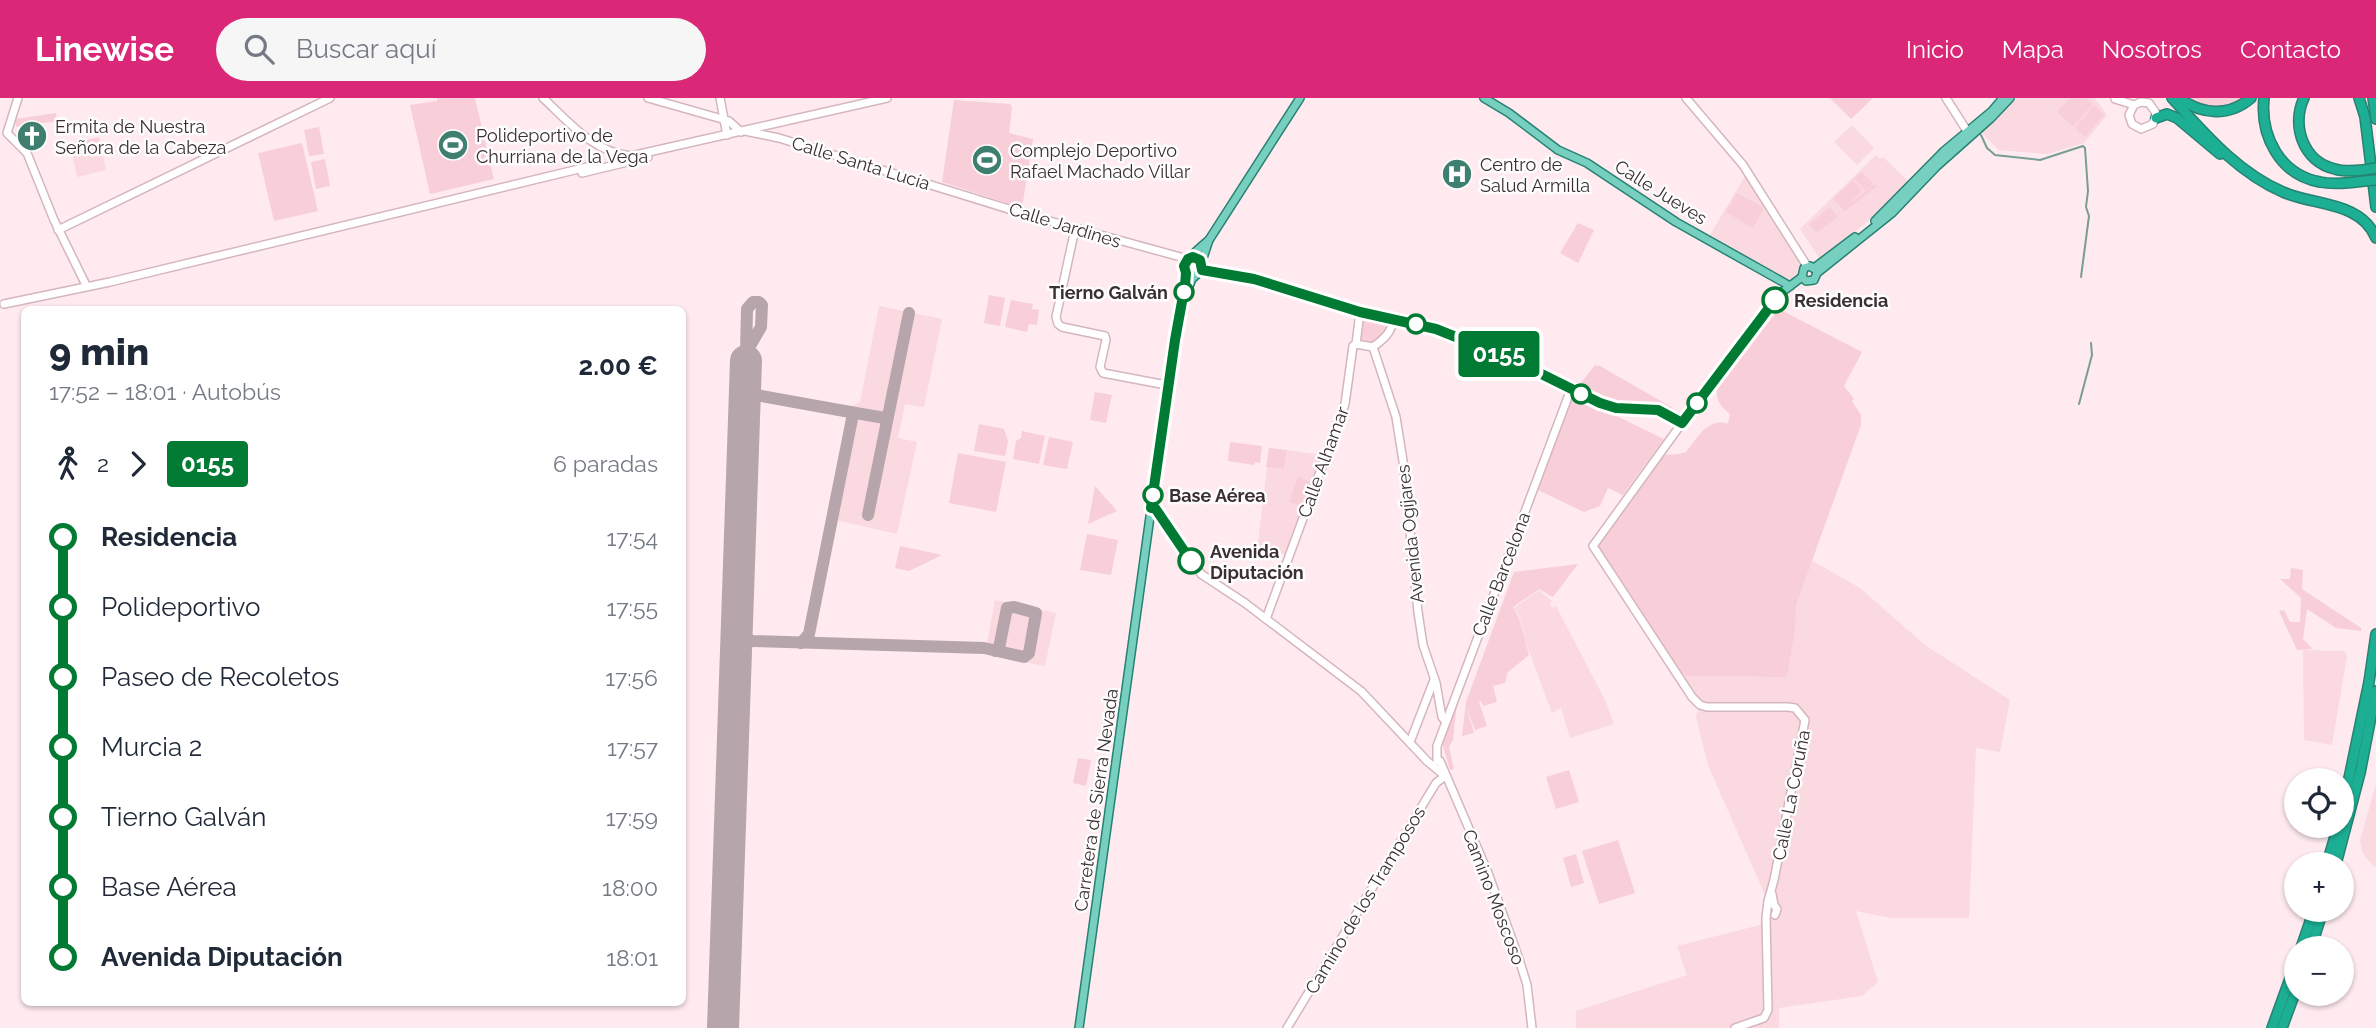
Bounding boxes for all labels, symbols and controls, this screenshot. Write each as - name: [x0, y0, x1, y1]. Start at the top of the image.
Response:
- search box: [216, 18, 706, 81]
- text: Linewise: [35, 30, 174, 69]
- icon: search: [240, 30, 278, 68]
- text: Buscar aquí: [296, 34, 436, 64]
- text: Inicio: [1906, 35, 1964, 64]
- text: Mapa: [2002, 35, 2064, 64]
- text: Nosotros: [2102, 35, 2202, 64]
- text: Contacto: [2240, 35, 2341, 64]
- place label: Ermita de Nuestra Señora de la Cabeza: [55, 116, 226, 158]
- church icon: Ermita de Nuestra Señora de la Cabeza: [15, 119, 49, 153]
- place label: Polideportivo de Churriana de la Vega: [476, 125, 648, 167]
- sports icon: Polideportivo de Churriana de la Vega: [436, 128, 470, 162]
- street label: Calle Santa Lucía: [789, 132, 933, 194]
- place label: Complejo Deportivo Rafael Machado Villar: [1010, 140, 1191, 182]
- sports icon: Complejo Deportivo Rafael Machado Villar: [970, 143, 1004, 177]
- place label: Centro de Salud Armilla: [1480, 154, 1590, 196]
- street label: Calle Jueves: [1611, 155, 1711, 229]
- hospital icon: Centro de Salud Armilla: [1440, 157, 1474, 191]
- street label: Calle Jardines: [1007, 198, 1124, 252]
- place label: Tierno Galván: [1049, 282, 1168, 303]
- marker: Tierno Galván: [1174, 282, 1194, 302]
- marker: Residencia: [1762, 287, 1788, 313]
- place label: Residencia: [1794, 290, 1888, 311]
- unlabelled marker: [1406, 314, 1426, 334]
- text: 9 min: [49, 329, 149, 374]
- line badge: 0155: [1450, 331, 1548, 377]
- text: 0155: [1472, 339, 1526, 368]
- text: 2.00 €: [579, 351, 658, 381]
- text: 17:52 – 18:01 · Autobús: [49, 378, 281, 405]
- unlabelled marker: [1571, 384, 1591, 404]
- unlabelled marker: [1687, 393, 1707, 413]
- street label: Calle Alhamar: [1293, 403, 1353, 520]
- icon: walk: [49, 445, 87, 483]
- icon: forward: [119, 445, 157, 483]
- text: 0155: [181, 449, 234, 478]
- text: 2: [97, 450, 109, 477]
- text: 6 paradas: [553, 450, 658, 477]
- street label: Avenida Ogíjares: [1392, 463, 1428, 604]
- marker: Base Aérea: [1143, 485, 1163, 505]
- place label: Base Aérea: [1169, 485, 1266, 506]
- street label: Calle Barcelona: [1468, 509, 1534, 639]
- text: Residencia: [101, 522, 237, 552]
- text: 17:54: [607, 524, 658, 551]
- place label: Avenida Diputación: [1210, 541, 1304, 583]
- marker: Avenida Diputación: [1178, 548, 1204, 574]
- text: Polideportivo: [101, 592, 260, 622]
- text: 17:55: [607, 594, 658, 621]
- text: Paseo de Recoletos: [101, 662, 339, 692]
- text: 17:56: [605, 664, 658, 691]
- street label: Carretera de Sierra Nevada: [1070, 687, 1122, 913]
- street label: Calle La Coruña: [1768, 728, 1814, 862]
- text: Murcia 2: [101, 732, 202, 762]
- text: 17:57: [607, 734, 658, 761]
- map controls: [2284, 768, 2354, 1006]
- button: locate: [2284, 768, 2354, 838]
- text: Tierno Galván: [101, 802, 266, 832]
- street label: Camino de los Tramposos: [1301, 802, 1430, 998]
- text: 17:59: [606, 804, 658, 831]
- street label: Camino Moscoso: [1459, 826, 1530, 968]
- button: +: [2284, 852, 2354, 922]
- text: Base Aérea: [101, 872, 237, 902]
- text: 18:00: [602, 874, 658, 901]
- button: −: [2284, 936, 2354, 1006]
- text: Avenida Diputación: [101, 942, 343, 972]
- text: 18:01: [606, 944, 658, 971]

